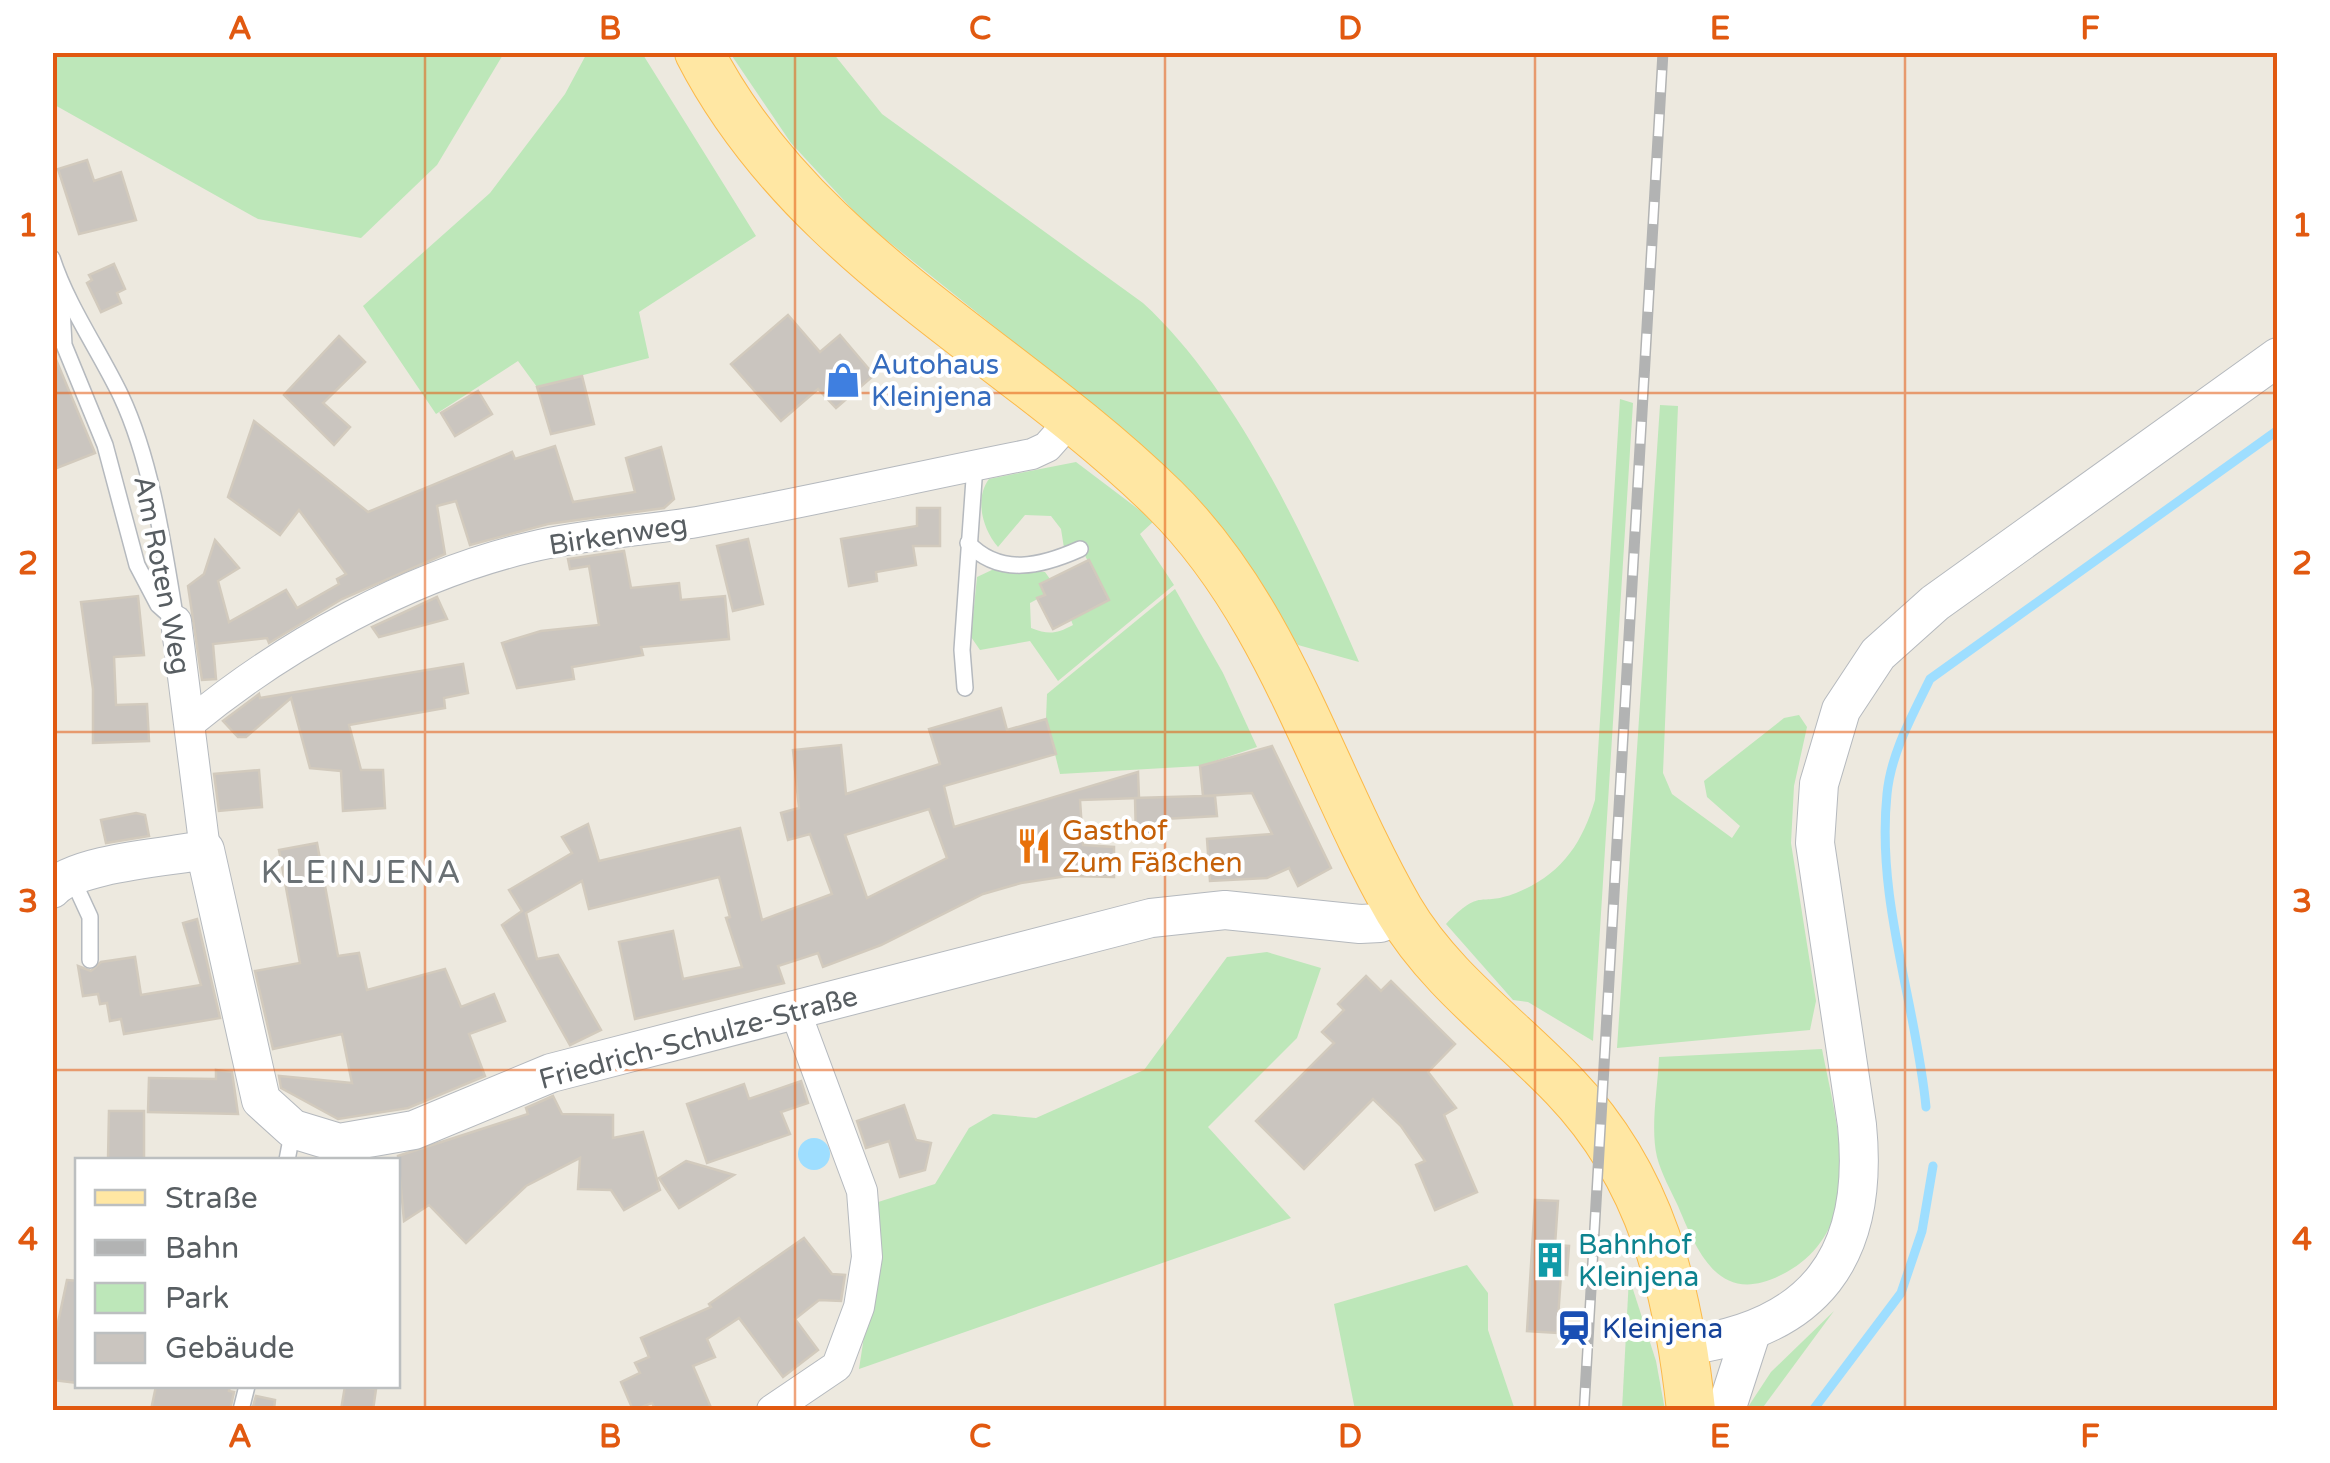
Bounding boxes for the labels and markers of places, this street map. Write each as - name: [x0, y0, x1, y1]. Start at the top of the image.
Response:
- place label: Autohaus Kleinjena: [871, 348, 999, 414]
- shop icon: Autohaus Kleinjena: [824, 361, 862, 399]
- place label: Gasthof Zum Fäßchen: [1062, 814, 1242, 880]
- restaurant icon: Gasthof Zum Fäßchen: [1015, 827, 1053, 865]
- place label: Bahnhof Kleinjena: [1578, 1228, 1699, 1294]
- building icon: Bahnhof Kleinjena: [1531, 1241, 1569, 1279]
- station icon: Kleinjena: [1555, 1309, 1593, 1347]
- place label: Kleinjena: [1602, 1312, 1723, 1346]

